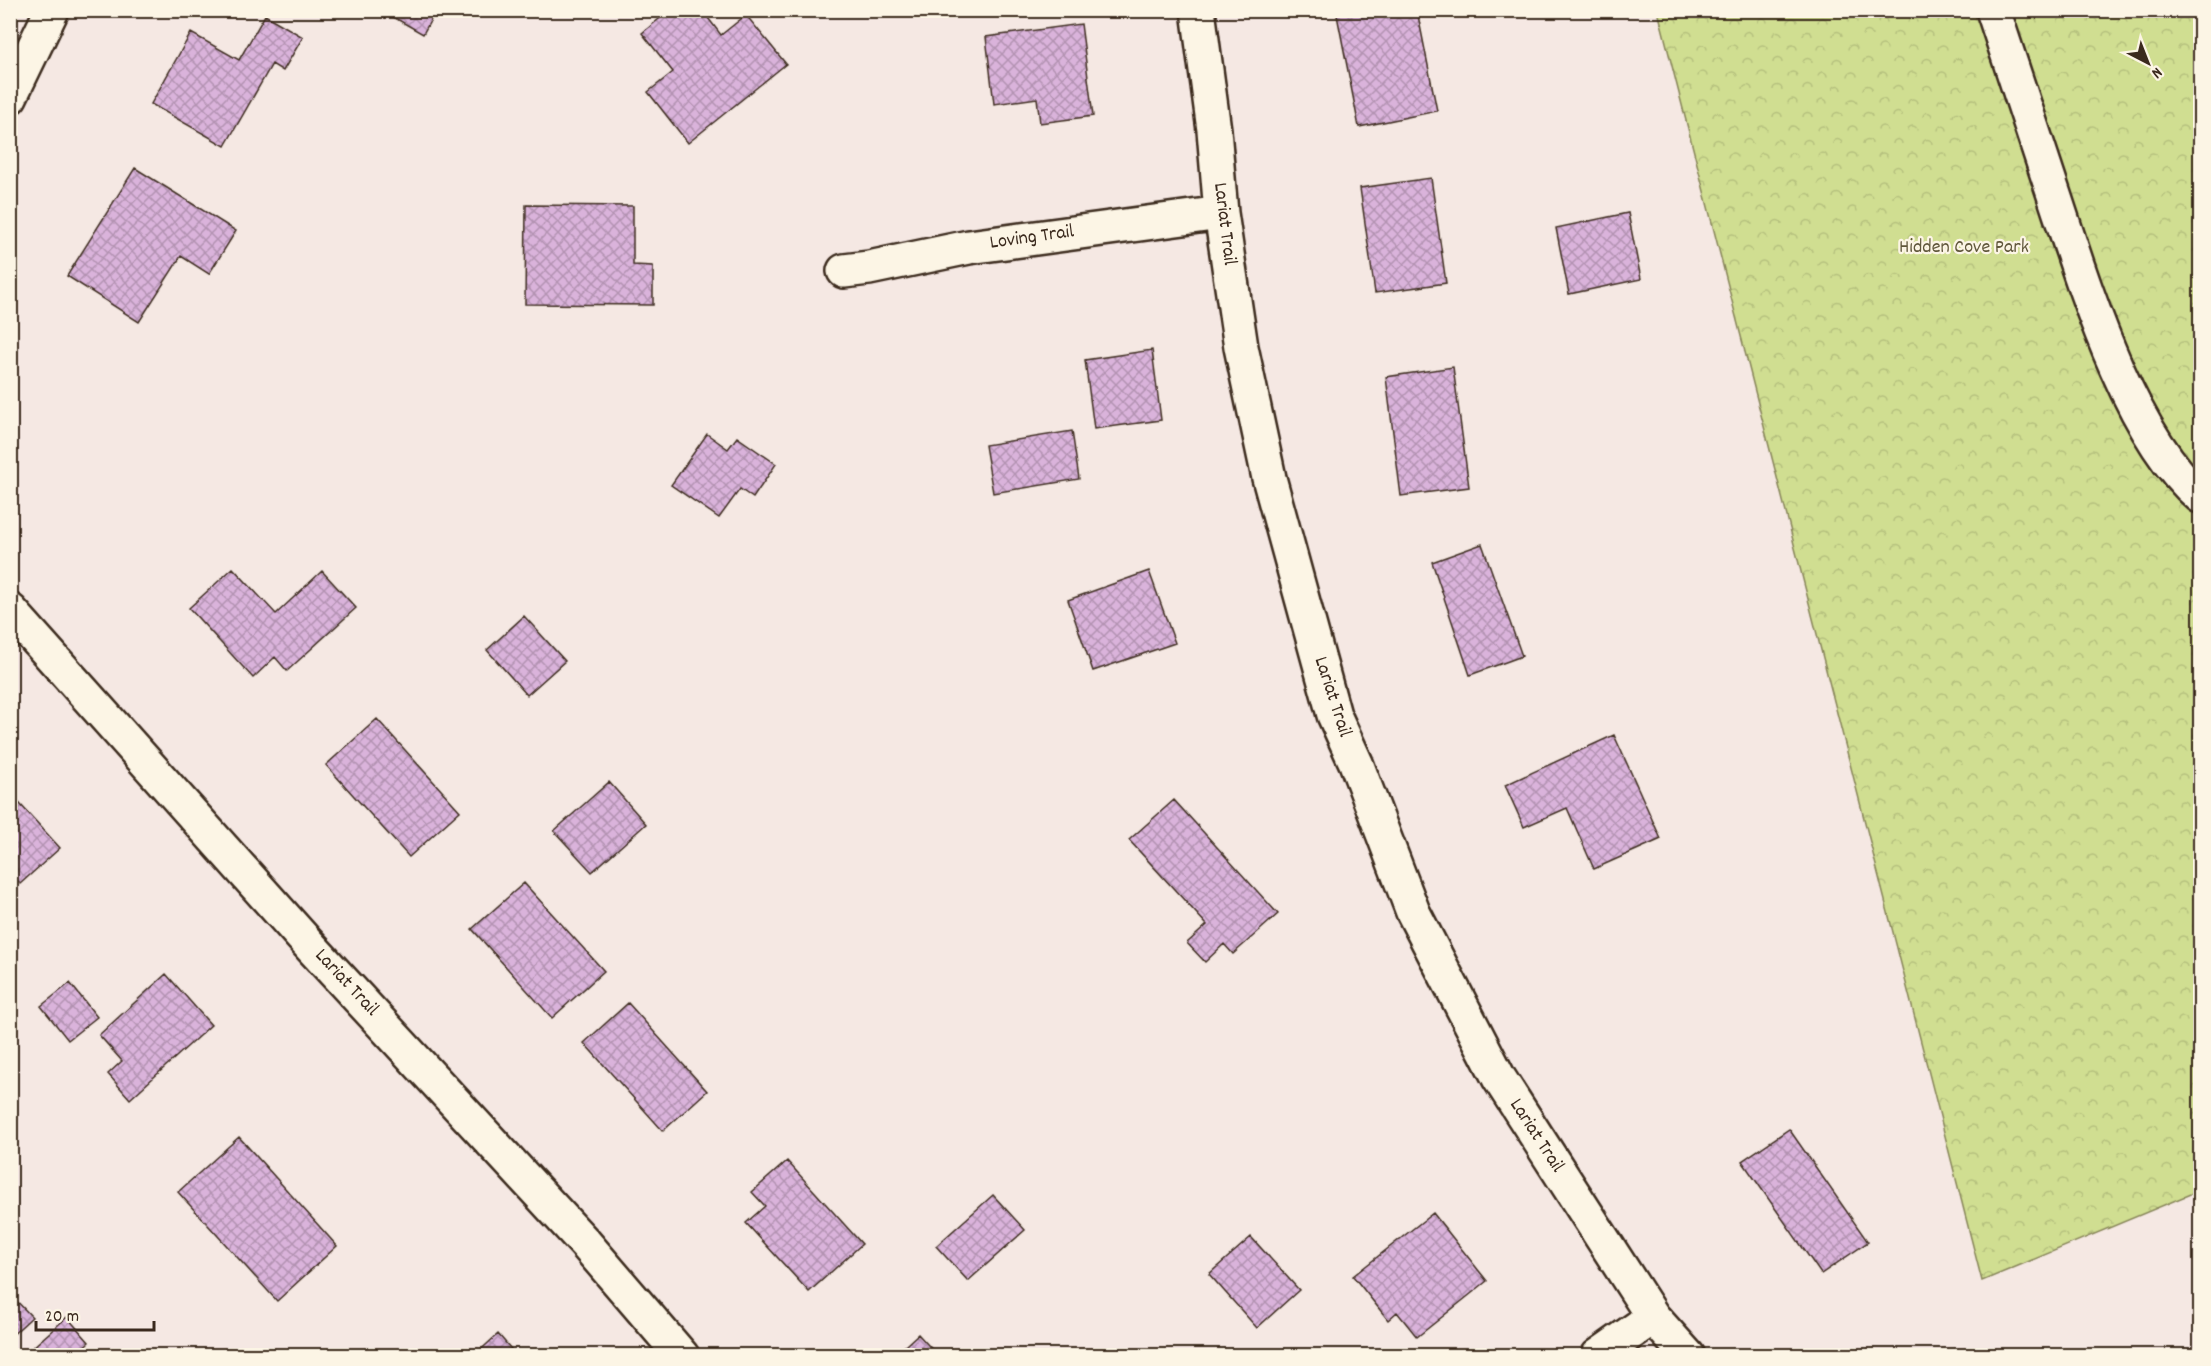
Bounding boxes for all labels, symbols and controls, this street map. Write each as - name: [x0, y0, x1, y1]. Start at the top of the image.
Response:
- north arrow: [2118, 33, 2178, 93]
- text: N: [2146, 61, 2167, 84]
- street label: Lariat Trail: [1205, 181, 1243, 267]
- street label: Loving Trail: [988, 218, 1076, 258]
- park label: Hidden Cove Park: [1899, 234, 2029, 262]
- street label: Lariat Trail: [1306, 653, 1358, 741]
- street label: Lariat Trail: [307, 943, 385, 1023]
- street label: Lariat Trail: [1502, 1093, 1571, 1179]
- scale bar: [36, 1294, 154, 1332]
- text: 20 m: [45, 1305, 79, 1330]

